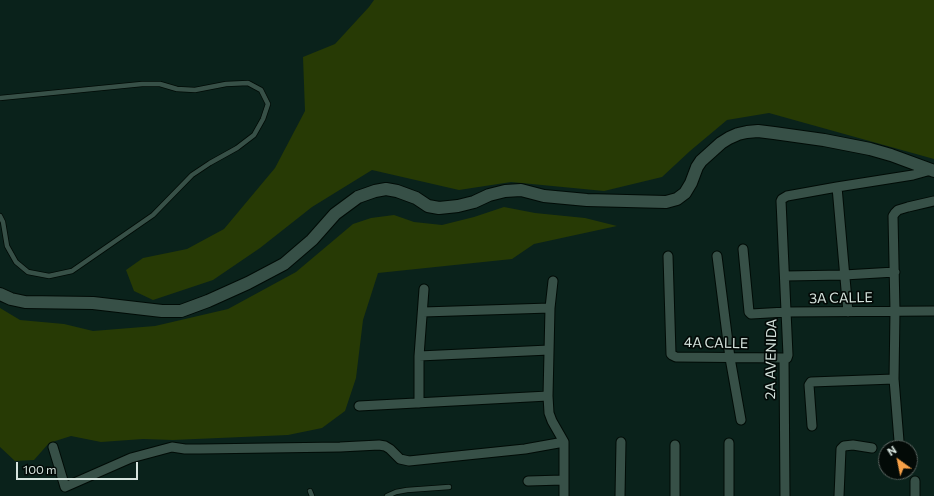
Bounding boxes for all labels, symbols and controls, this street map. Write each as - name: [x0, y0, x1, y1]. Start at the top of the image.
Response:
- street label: 3A CALLE: [809, 289, 873, 307]
- street label: 2A AVENIDA: [762, 319, 780, 399]
- street label: 4A CALLE: [684, 334, 748, 352]
- north arrow: [878, 440, 918, 480]
- text: N: [885, 443, 899, 458]
- scale bar: [18, 454, 140, 480]
- text: 100 m: [23, 462, 57, 476]

